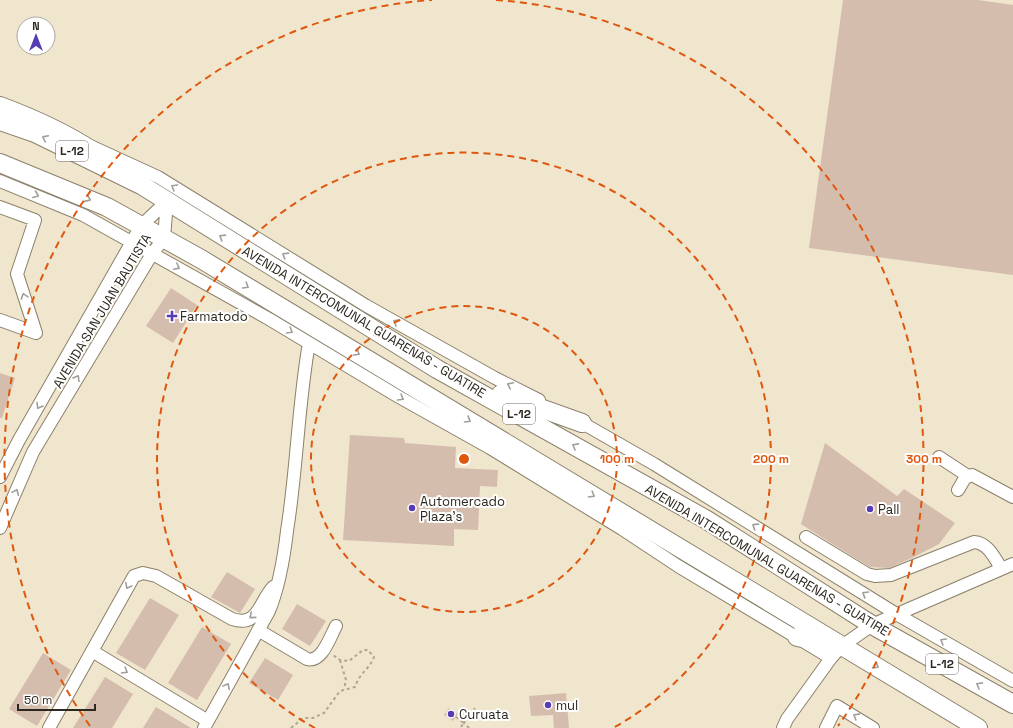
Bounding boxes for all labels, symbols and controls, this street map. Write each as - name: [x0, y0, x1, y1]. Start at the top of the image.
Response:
- north arrow: [16, 16, 56, 56]
- text: N: [32, 19, 40, 33]
- one-way arrow: [42, 135, 49, 143]
- road number: L-12: [56, 141, 88, 161]
- one-way arrow: [171, 184, 178, 192]
- one-way arrow: [32, 190, 40, 198]
- one-way arrow: [84, 194, 91, 202]
- street label: AVENIDA SAN JUAN BAUTISTA: [49, 231, 155, 391]
- one-way arrow: [219, 234, 226, 241]
- street label: AVENIDA INTERCOMUNAL GUARENAS - GUATIRE: [239, 242, 489, 402]
- one-way arrow: [282, 252, 289, 260]
- one-way arrow: [172, 262, 180, 270]
- one-way arrow: [242, 281, 249, 289]
- one-way arrow: [20, 292, 28, 299]
- place label: Farmatodo: [180, 308, 248, 325]
- marker: Farmatodo: [167, 311, 177, 321]
- one-way arrow: [393, 320, 400, 327]
- one-way arrow: [286, 327, 293, 334]
- one-way arrow: [353, 349, 360, 356]
- one-way arrow: [73, 375, 80, 382]
- one-way arrow: [507, 383, 514, 390]
- one-way arrow: [397, 394, 404, 401]
- one-way arrow: [37, 402, 44, 409]
- road number: L-12: [503, 404, 535, 424]
- one-way arrow: [464, 416, 471, 423]
- one-way arrow: [572, 443, 579, 450]
- text: 100 m: [600, 451, 634, 467]
- text: 200 m: [753, 451, 789, 467]
- text: 300 m: [906, 451, 942, 467]
- centre of rings: [457, 452, 471, 466]
- street label: AVENIDA INTERCOMUNAL GUARENAS - GUATIRE: [642, 480, 892, 640]
- one-way arrow: [11, 489, 19, 496]
- one-way arrow: [587, 490, 594, 497]
- place label: Automercado Plaza's: [420, 493, 505, 525]
- place label: Pall: [878, 501, 900, 518]
- marker: Automercado Plaza's: [407, 503, 417, 513]
- marker: Pall: [865, 504, 875, 514]
- one-way arrow: [752, 523, 759, 530]
- one-way arrow: [125, 582, 133, 589]
- one-way arrow: [862, 592, 869, 599]
- one-way arrow: [249, 611, 257, 618]
- one-way arrow: [940, 638, 947, 645]
- road number: L-12: [926, 654, 958, 674]
- one-way arrow: [871, 662, 878, 669]
- one-way arrow: [121, 666, 128, 674]
- one-way arrow: [976, 682, 983, 689]
- one-way arrow: [222, 683, 229, 690]
- scale bar: [18, 686, 95, 712]
- text: 50 m: [24, 692, 52, 708]
- place label: mul: [556, 697, 578, 714]
- marker: mul: [543, 700, 553, 710]
- place label: Curuata: [459, 706, 509, 723]
- marker: Curuata: [446, 709, 456, 719]
- one-way arrow: [853, 714, 860, 721]

